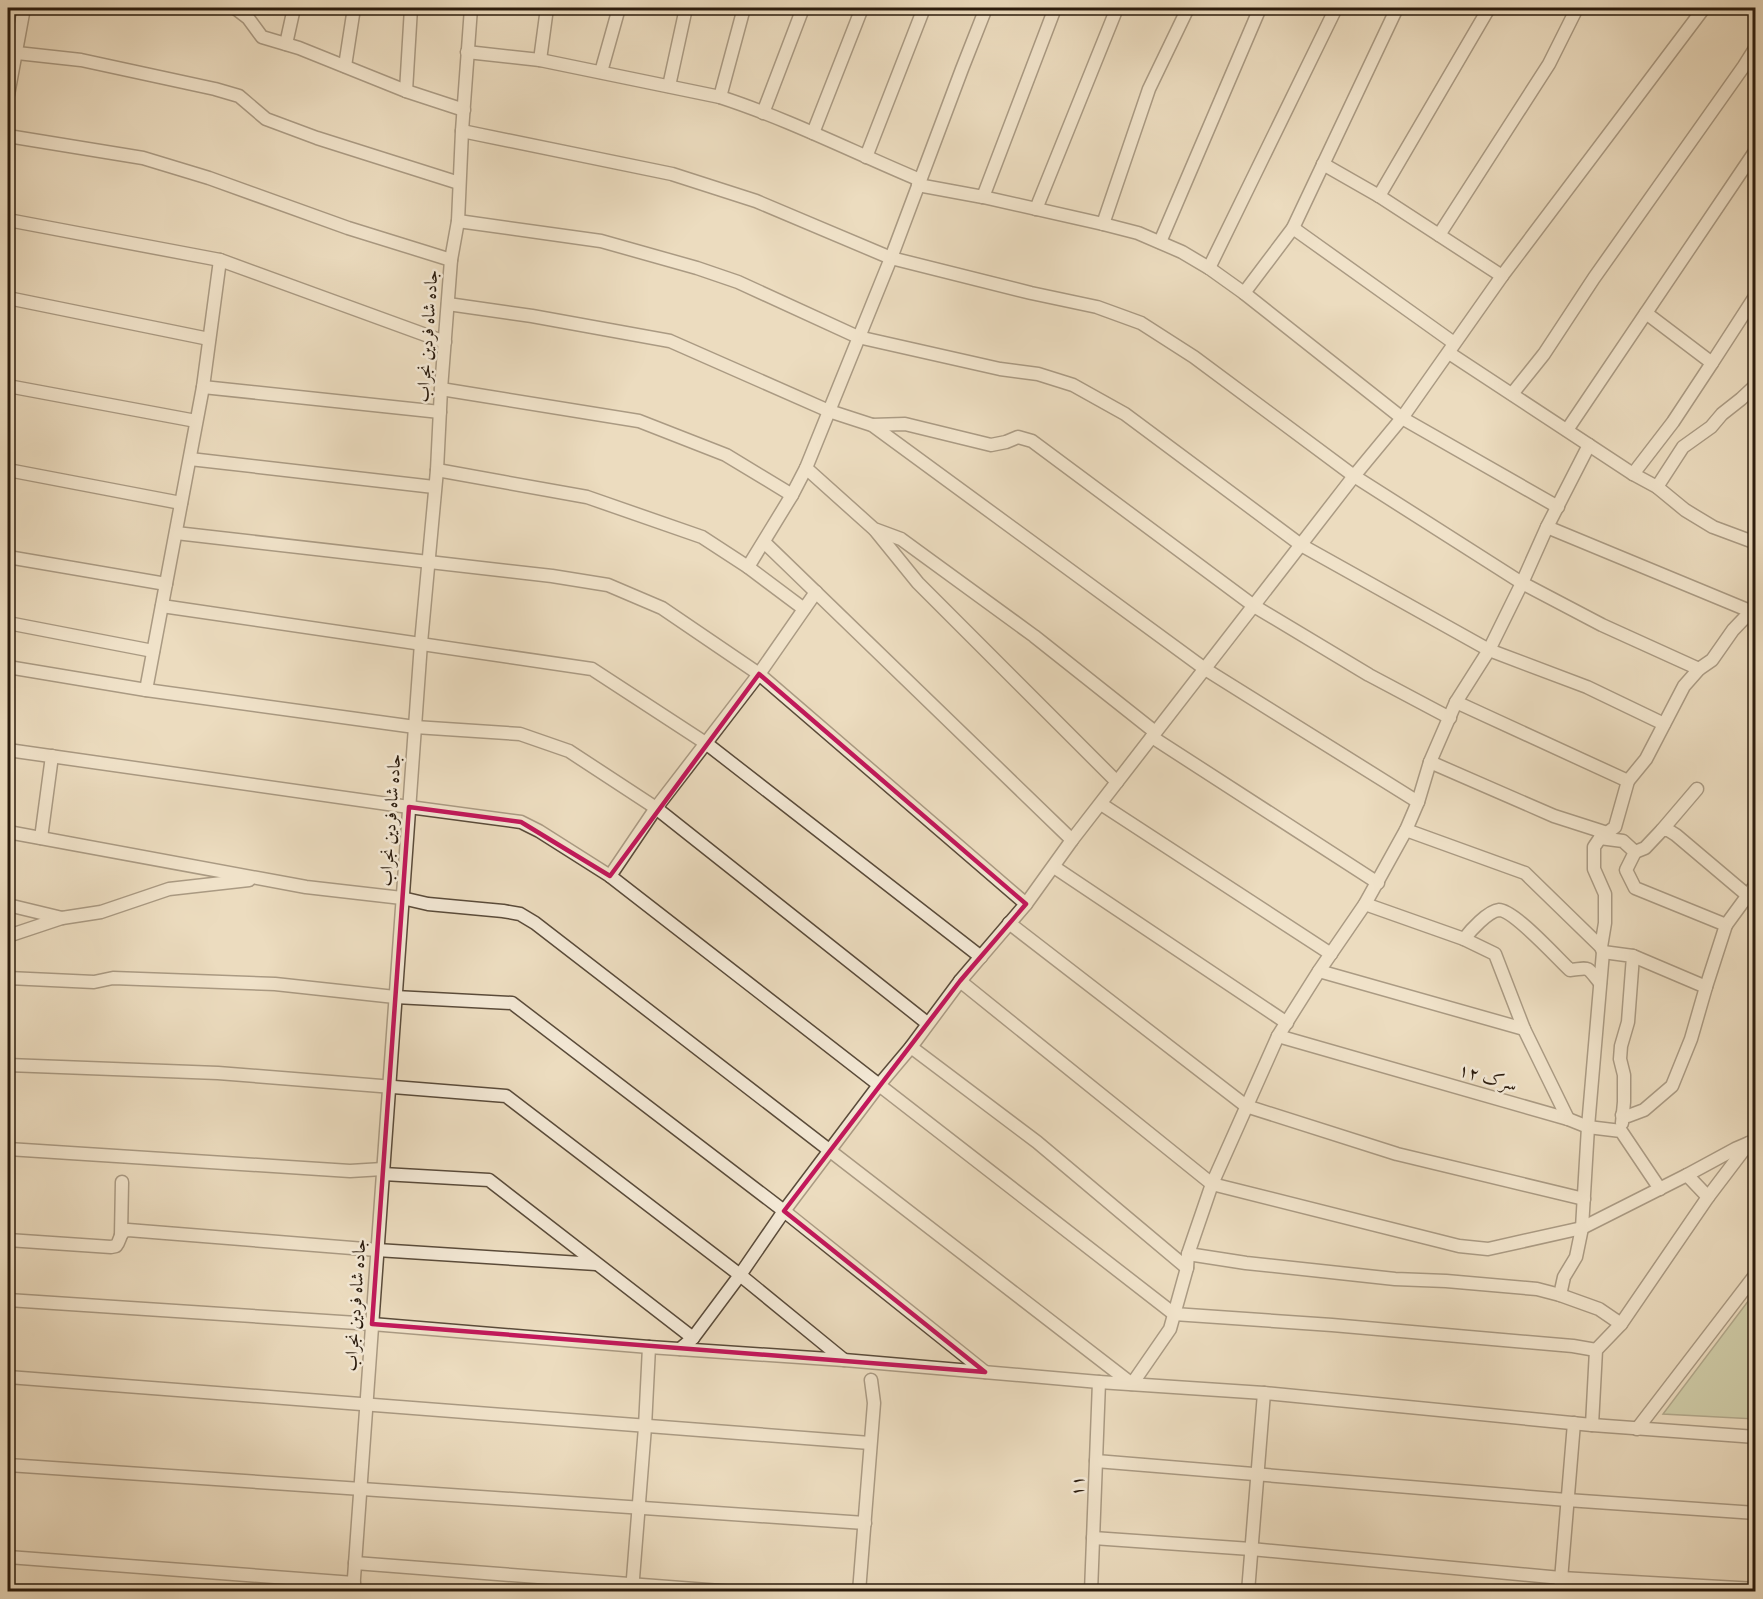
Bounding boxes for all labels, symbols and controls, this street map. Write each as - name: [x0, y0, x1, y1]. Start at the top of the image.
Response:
- street label: جاده شاه فردین نجراب: [411, 269, 444, 403]
- street label: جاده شاه فردین نجراب: [374, 753, 407, 887]
- street label: سرک ۱۲: [1456, 1058, 1520, 1097]
- street label: جاده شاه فردین نجراب: [339, 1238, 372, 1372]
- street label: ۱۱: [1066, 1475, 1088, 1497]

